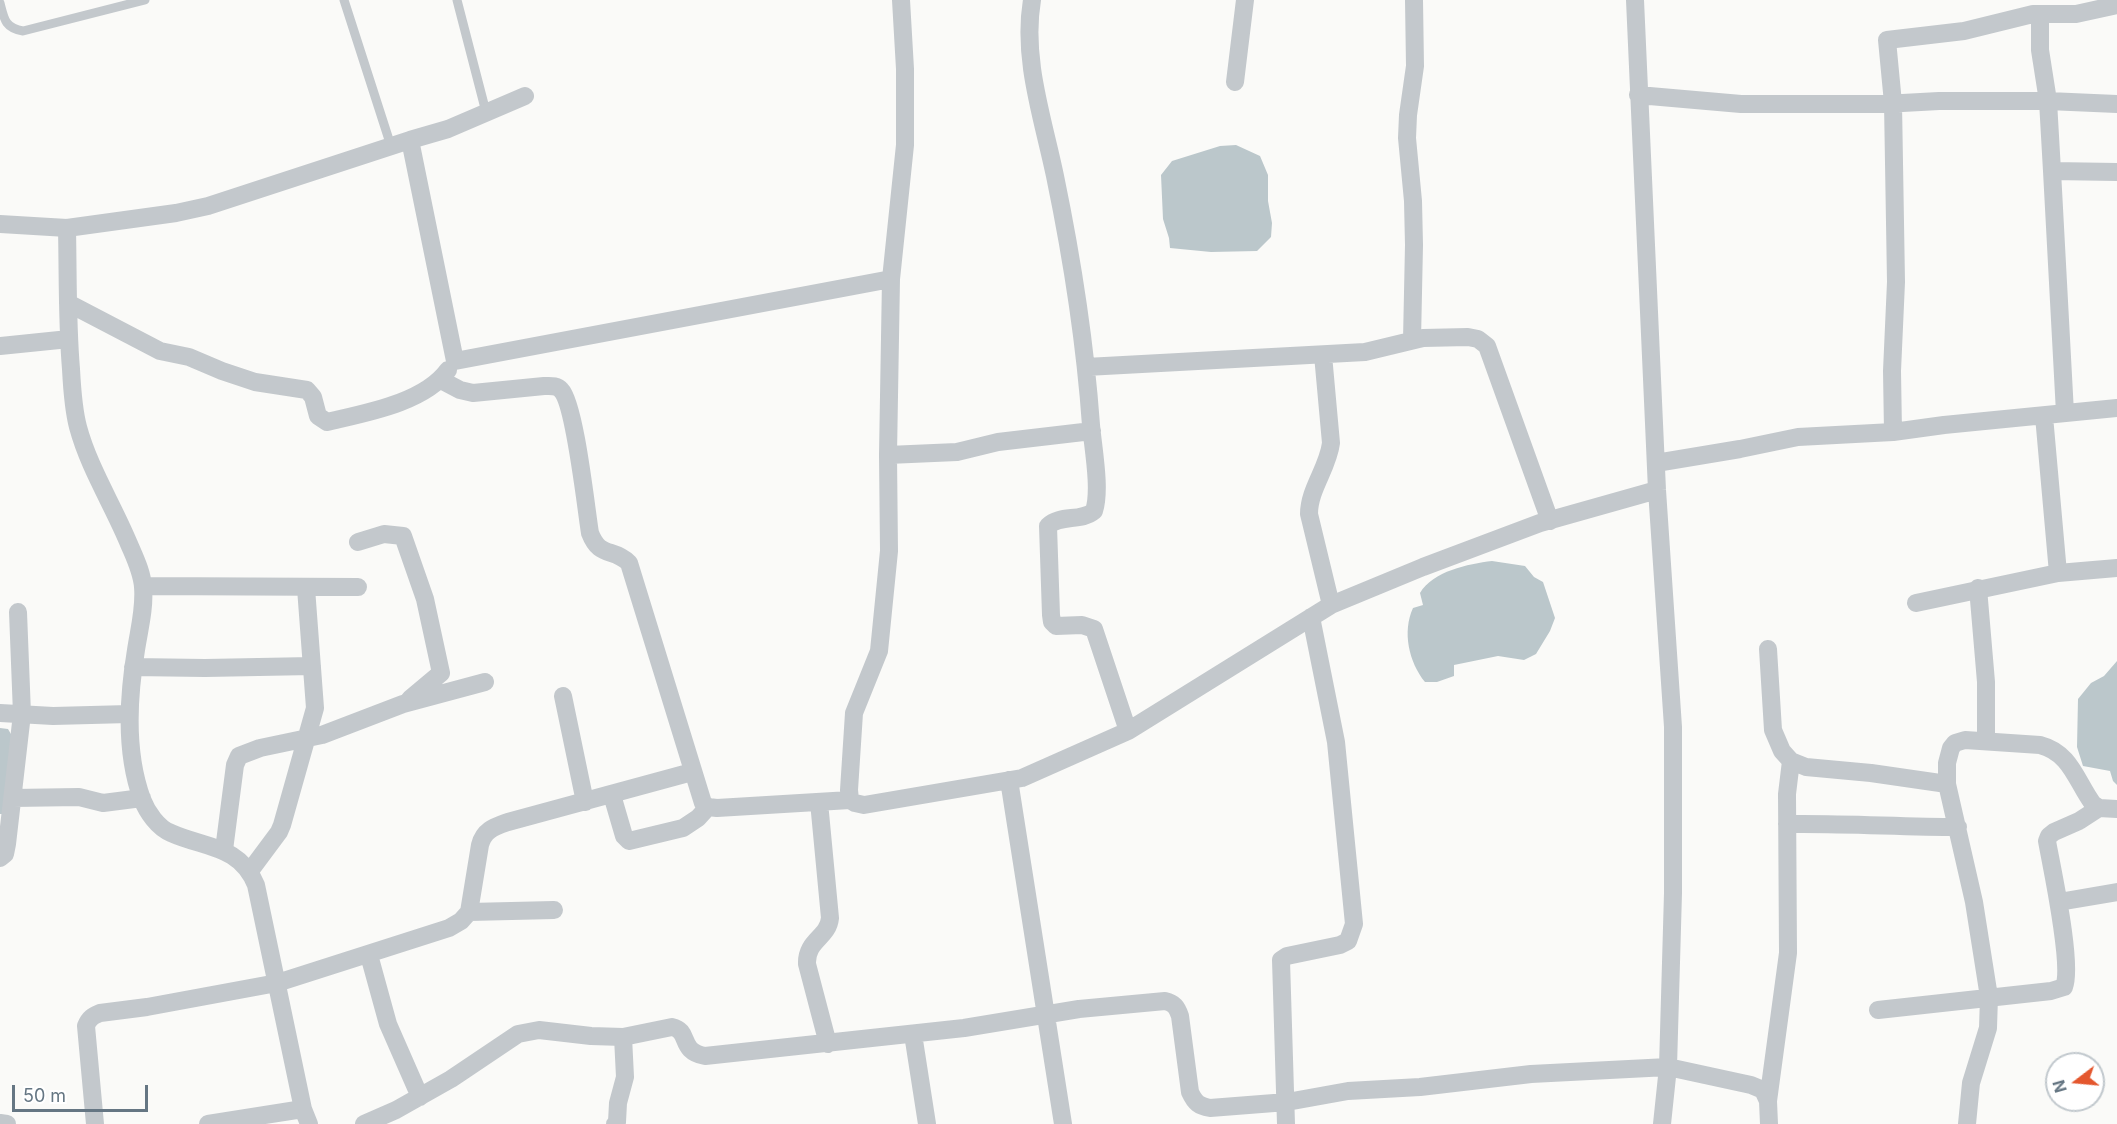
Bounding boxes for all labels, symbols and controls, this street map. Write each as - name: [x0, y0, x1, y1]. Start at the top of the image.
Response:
- north arrow: [2045, 1052, 2105, 1112]
- scale bar: [15, 1073, 152, 1111]
- text: N: [2048, 1078, 2071, 1095]
- text: 50 m: [23, 1085, 66, 1106]

